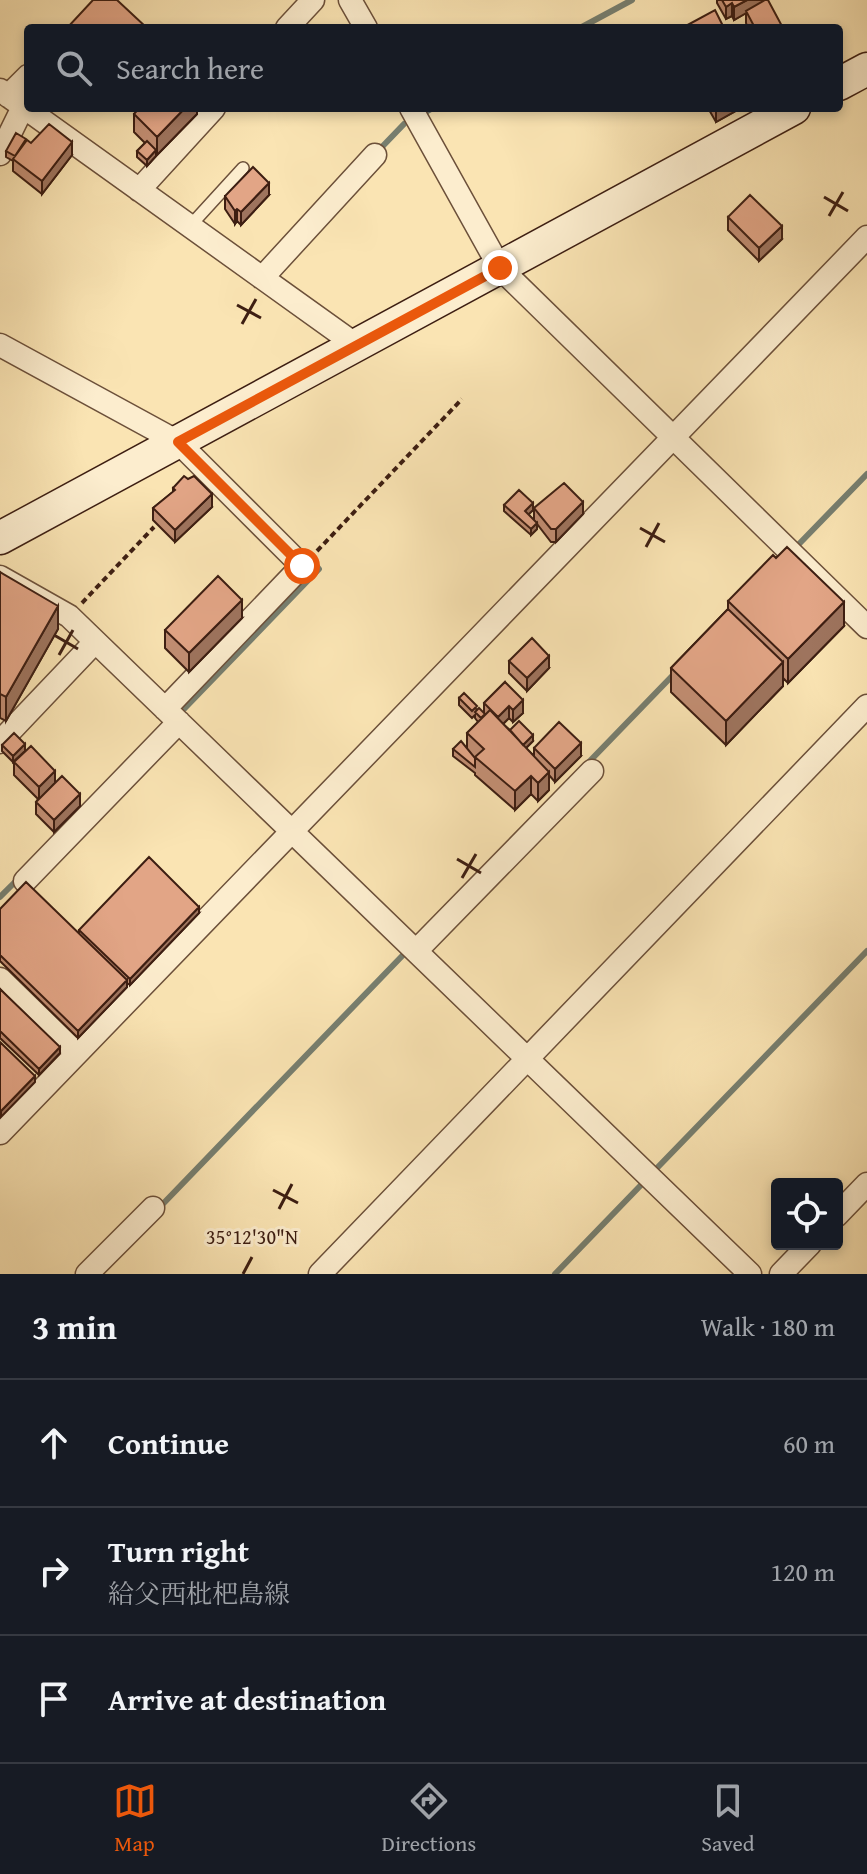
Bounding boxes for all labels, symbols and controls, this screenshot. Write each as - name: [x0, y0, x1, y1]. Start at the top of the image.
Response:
- search box: [24, 24, 843, 112]
- icon: search: [52, 46, 96, 90]
- text: Search here: [116, 46, 264, 90]
- route end: [482, 250, 518, 286]
- route start: [284, 548, 320, 584]
- map controls: [771, 1178, 843, 1250]
- button: locate: [771, 1178, 843, 1250]
- text: 35°12'30"N: [206, 1222, 298, 1251]
- text: 3 min: [32, 1302, 117, 1351]
- text: Walk · 180 m: [701, 1307, 835, 1346]
- icon: ahead: [32, 1421, 76, 1465]
- text: Continue: [108, 1421, 229, 1465]
- text: 60 m: [783, 1424, 835, 1463]
- text: Turn right: [108, 1529, 249, 1573]
- icon: right: [32, 1549, 76, 1593]
- text: 120 m: [770, 1552, 835, 1591]
- text: 給父西枇杷島線: [108, 1574, 290, 1613]
- icon: arrive: [32, 1677, 76, 1721]
- text: Arrive at destination: [108, 1677, 386, 1721]
- tab: Map: [113, 1779, 157, 1859]
- tab: Directions: [382, 1779, 476, 1859]
- tab: Saved: [701, 1779, 754, 1859]

